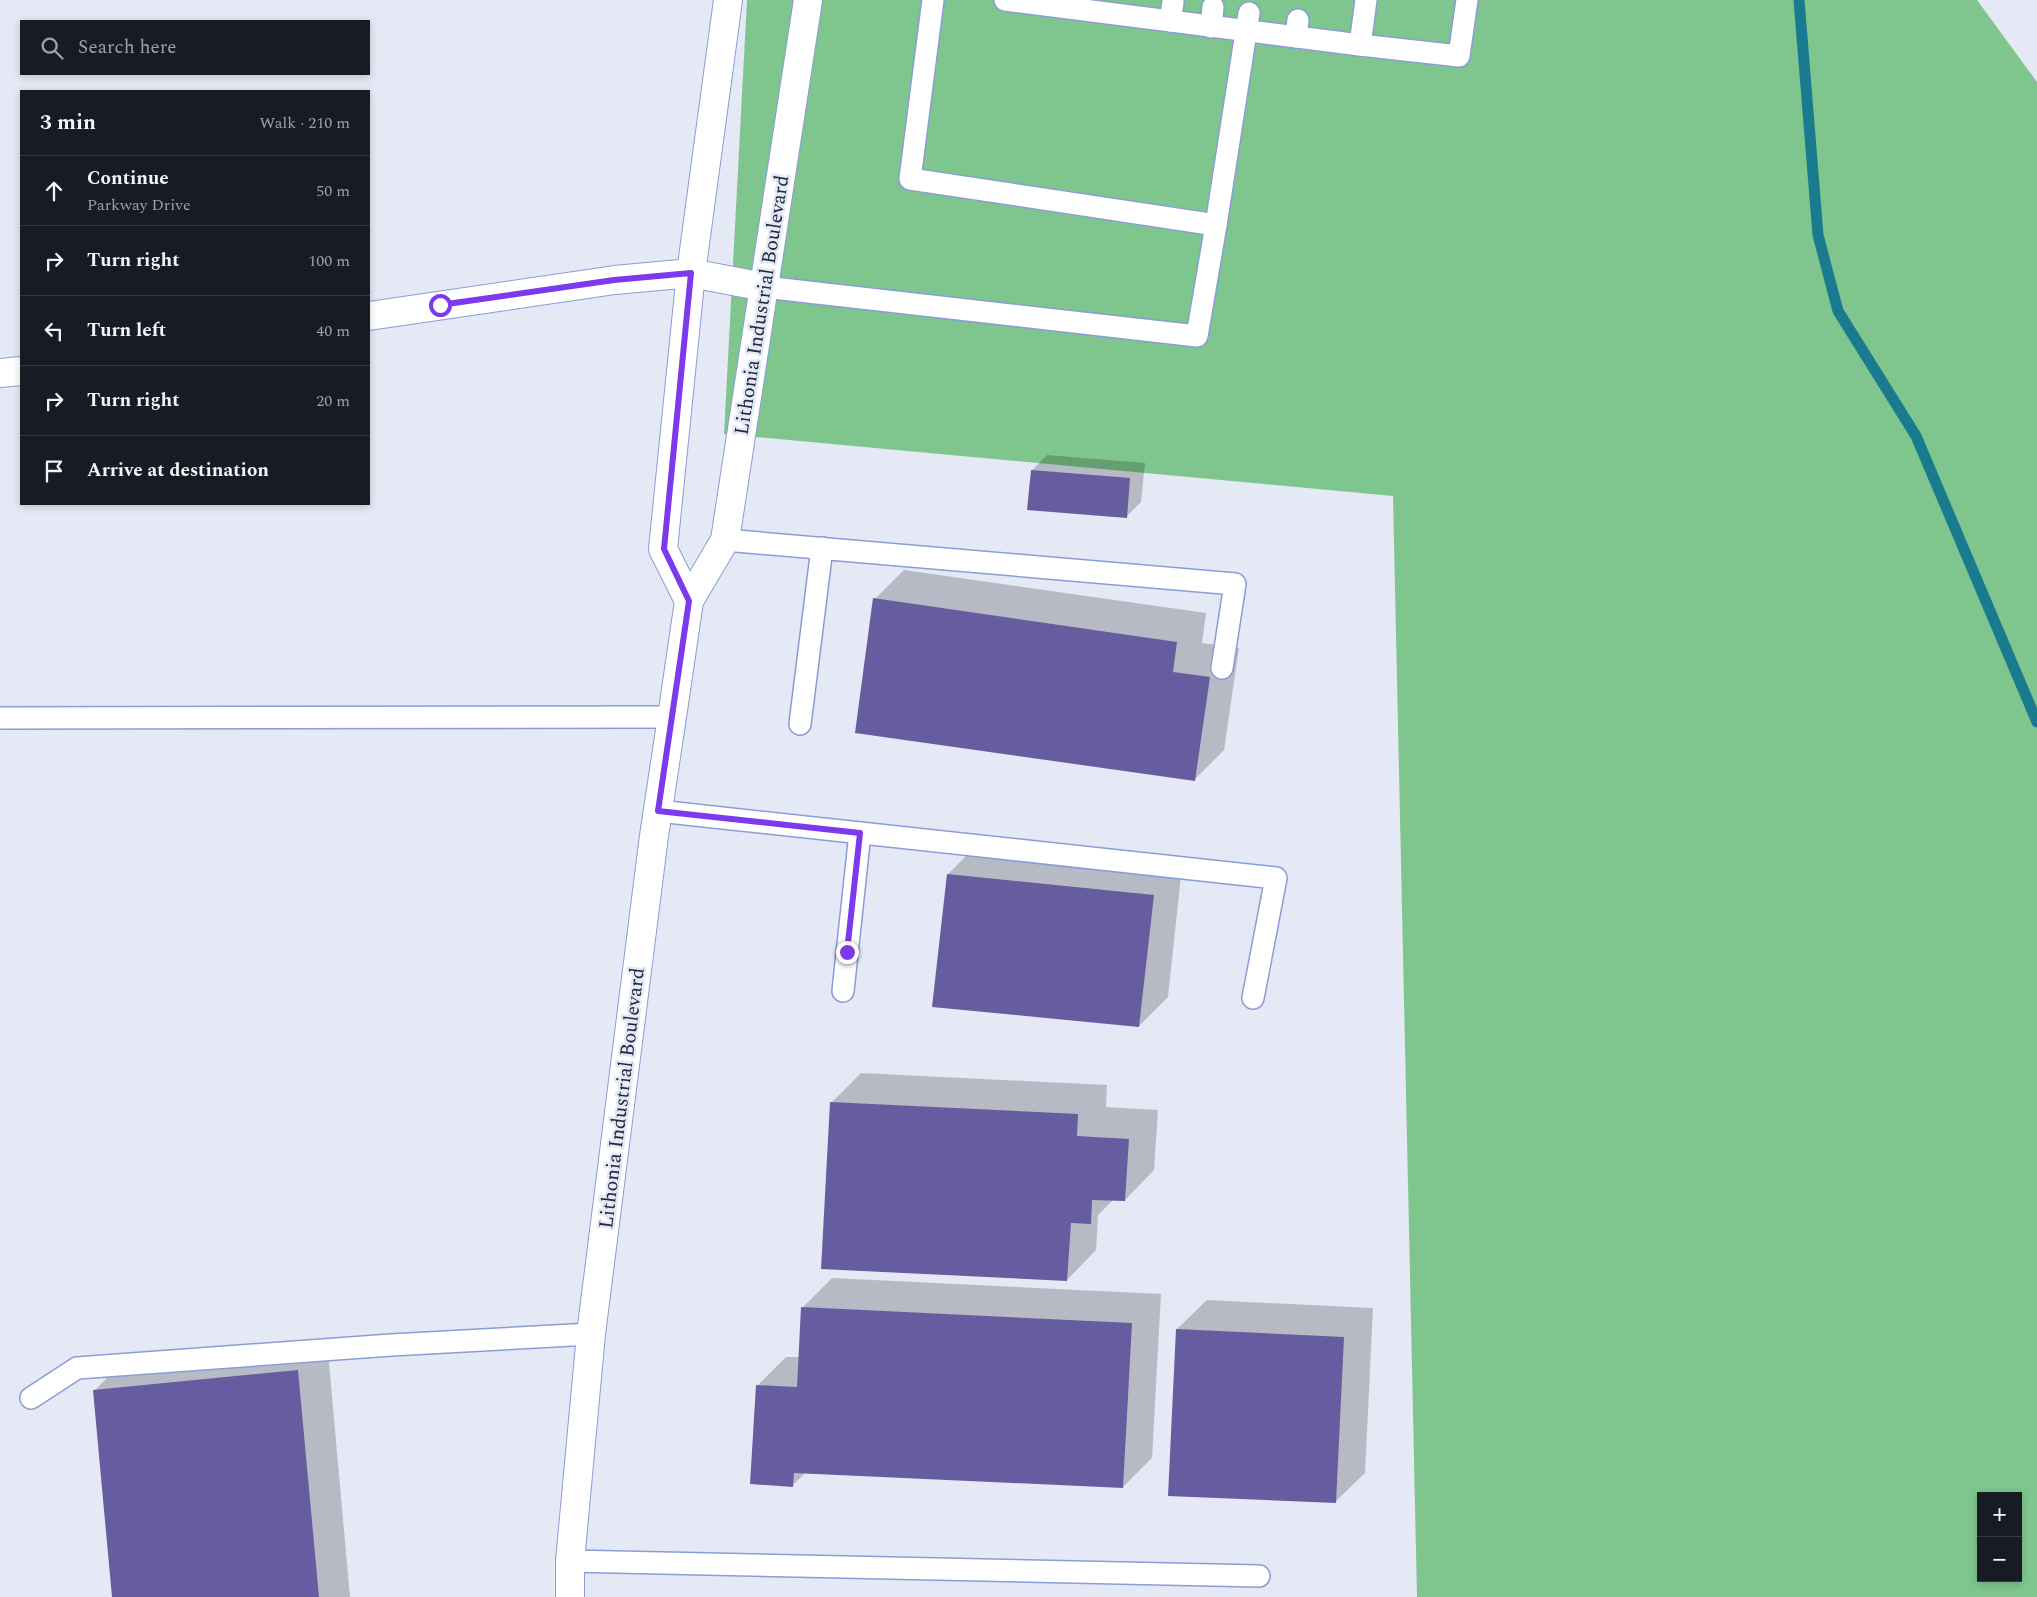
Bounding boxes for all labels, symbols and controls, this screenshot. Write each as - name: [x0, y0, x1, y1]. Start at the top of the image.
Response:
- search box: [20, 20, 370, 75]
- text: Search here: [78, 33, 177, 62]
- icon: search: [38, 34, 66, 62]
- text: 3 min: [40, 107, 96, 139]
- text: Walk · 210 m: [259, 111, 350, 135]
- text: Continue: [87, 164, 169, 193]
- street label: Lithonia Industrial Boulevard: [727, 173, 797, 437]
- icon: ahead: [40, 177, 68, 205]
- text: 50 m: [316, 179, 350, 203]
- text: Parkway Drive: [87, 193, 191, 217]
- text: Turn right: [87, 246, 180, 275]
- icon: right: [40, 247, 68, 275]
- text: 100 m: [308, 249, 350, 273]
- route start: [429, 294, 452, 317]
- text: Turn left: [87, 316, 166, 345]
- icon: left: [40, 317, 68, 345]
- text: 40 m: [316, 319, 350, 343]
- text: Turn right: [87, 386, 180, 415]
- icon: right: [40, 387, 68, 415]
- text: 20 m: [316, 389, 350, 413]
- text: Arrive at destination: [87, 456, 269, 485]
- icon: arrive: [40, 457, 68, 485]
- route end: [836, 941, 859, 964]
- street label: Lithonia Industrial Boulevard: [591, 966, 653, 1230]
- map controls: [1977, 1492, 2022, 1582]
- button: +: [1977, 1492, 2022, 1537]
- button: −: [1977, 1537, 2022, 1582]

